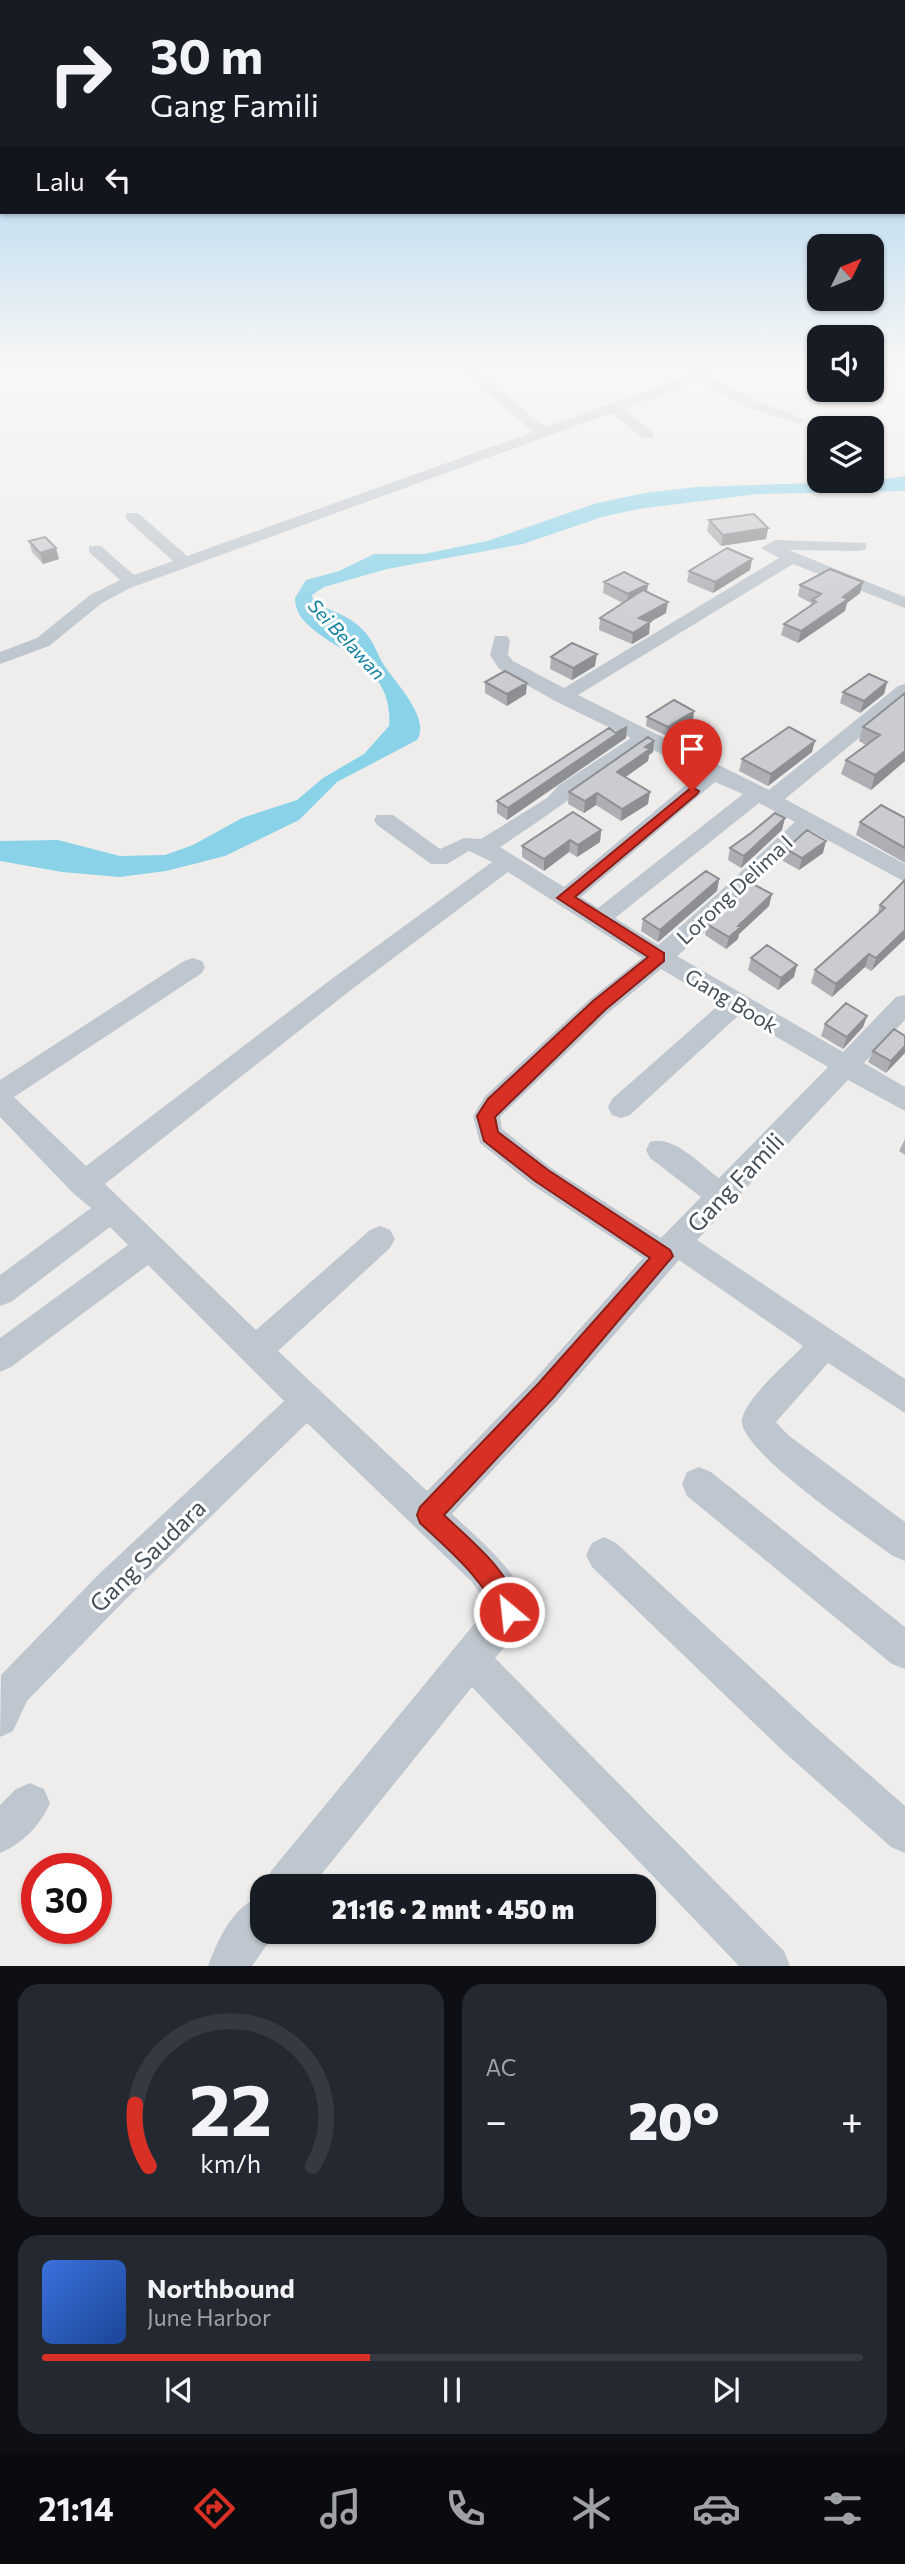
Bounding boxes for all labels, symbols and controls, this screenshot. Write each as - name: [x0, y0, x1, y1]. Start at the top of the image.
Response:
- text: 30 m: [150, 24, 263, 84]
- icon: right: [35, 28, 126, 119]
- text: Gang Famili: [150, 84, 319, 124]
- icon: left: [99, 161, 137, 199]
- text: Lalu: [35, 165, 85, 196]
- north arrow: [807, 234, 884, 312]
- map controls: [807, 234, 884, 493]
- button: sound: [807, 325, 884, 402]
- button: layers: [807, 416, 884, 493]
- water label: Sei Belawan: [304, 594, 390, 684]
- pin: [662, 719, 722, 791]
- icon: arrive: [673, 730, 711, 768]
- street label: Lorong Delima I: [671, 829, 797, 949]
- street label: Gang Book: [681, 963, 783, 1037]
- street label: Gang Famili: [681, 1126, 789, 1238]
- street label: Gang Saudara: [83, 1493, 211, 1617]
- position arrow: [472, 1575, 546, 1649]
- speed limit sign: 30: [21, 1853, 112, 1944]
- text: 21:16 · 2 mnt · 450 m: [332, 1893, 574, 1924]
- text: AC: [486, 2053, 516, 2081]
- text: 22: [189, 2063, 272, 2152]
- text: 20°: [628, 2087, 720, 2151]
- text: −: [486, 2096, 507, 2143]
- text: +: [841, 2096, 863, 2143]
- text: km/h: [200, 2148, 261, 2178]
- text: Northbound: [147, 2272, 295, 2303]
- text: June Harbor: [147, 2303, 271, 2331]
- icon: previous: [160, 2371, 198, 2409]
- icon: pause: [433, 2371, 471, 2409]
- icon: next: [707, 2371, 745, 2409]
- icon: directions: [190, 2484, 239, 2533]
- icon: music: [316, 2484, 365, 2533]
- icon: phone: [441, 2484, 490, 2533]
- icon: climate: [567, 2484, 616, 2533]
- icon: car: [692, 2484, 741, 2533]
- icon: filters: [818, 2484, 867, 2533]
- text: 21:14: [38, 2488, 114, 2528]

